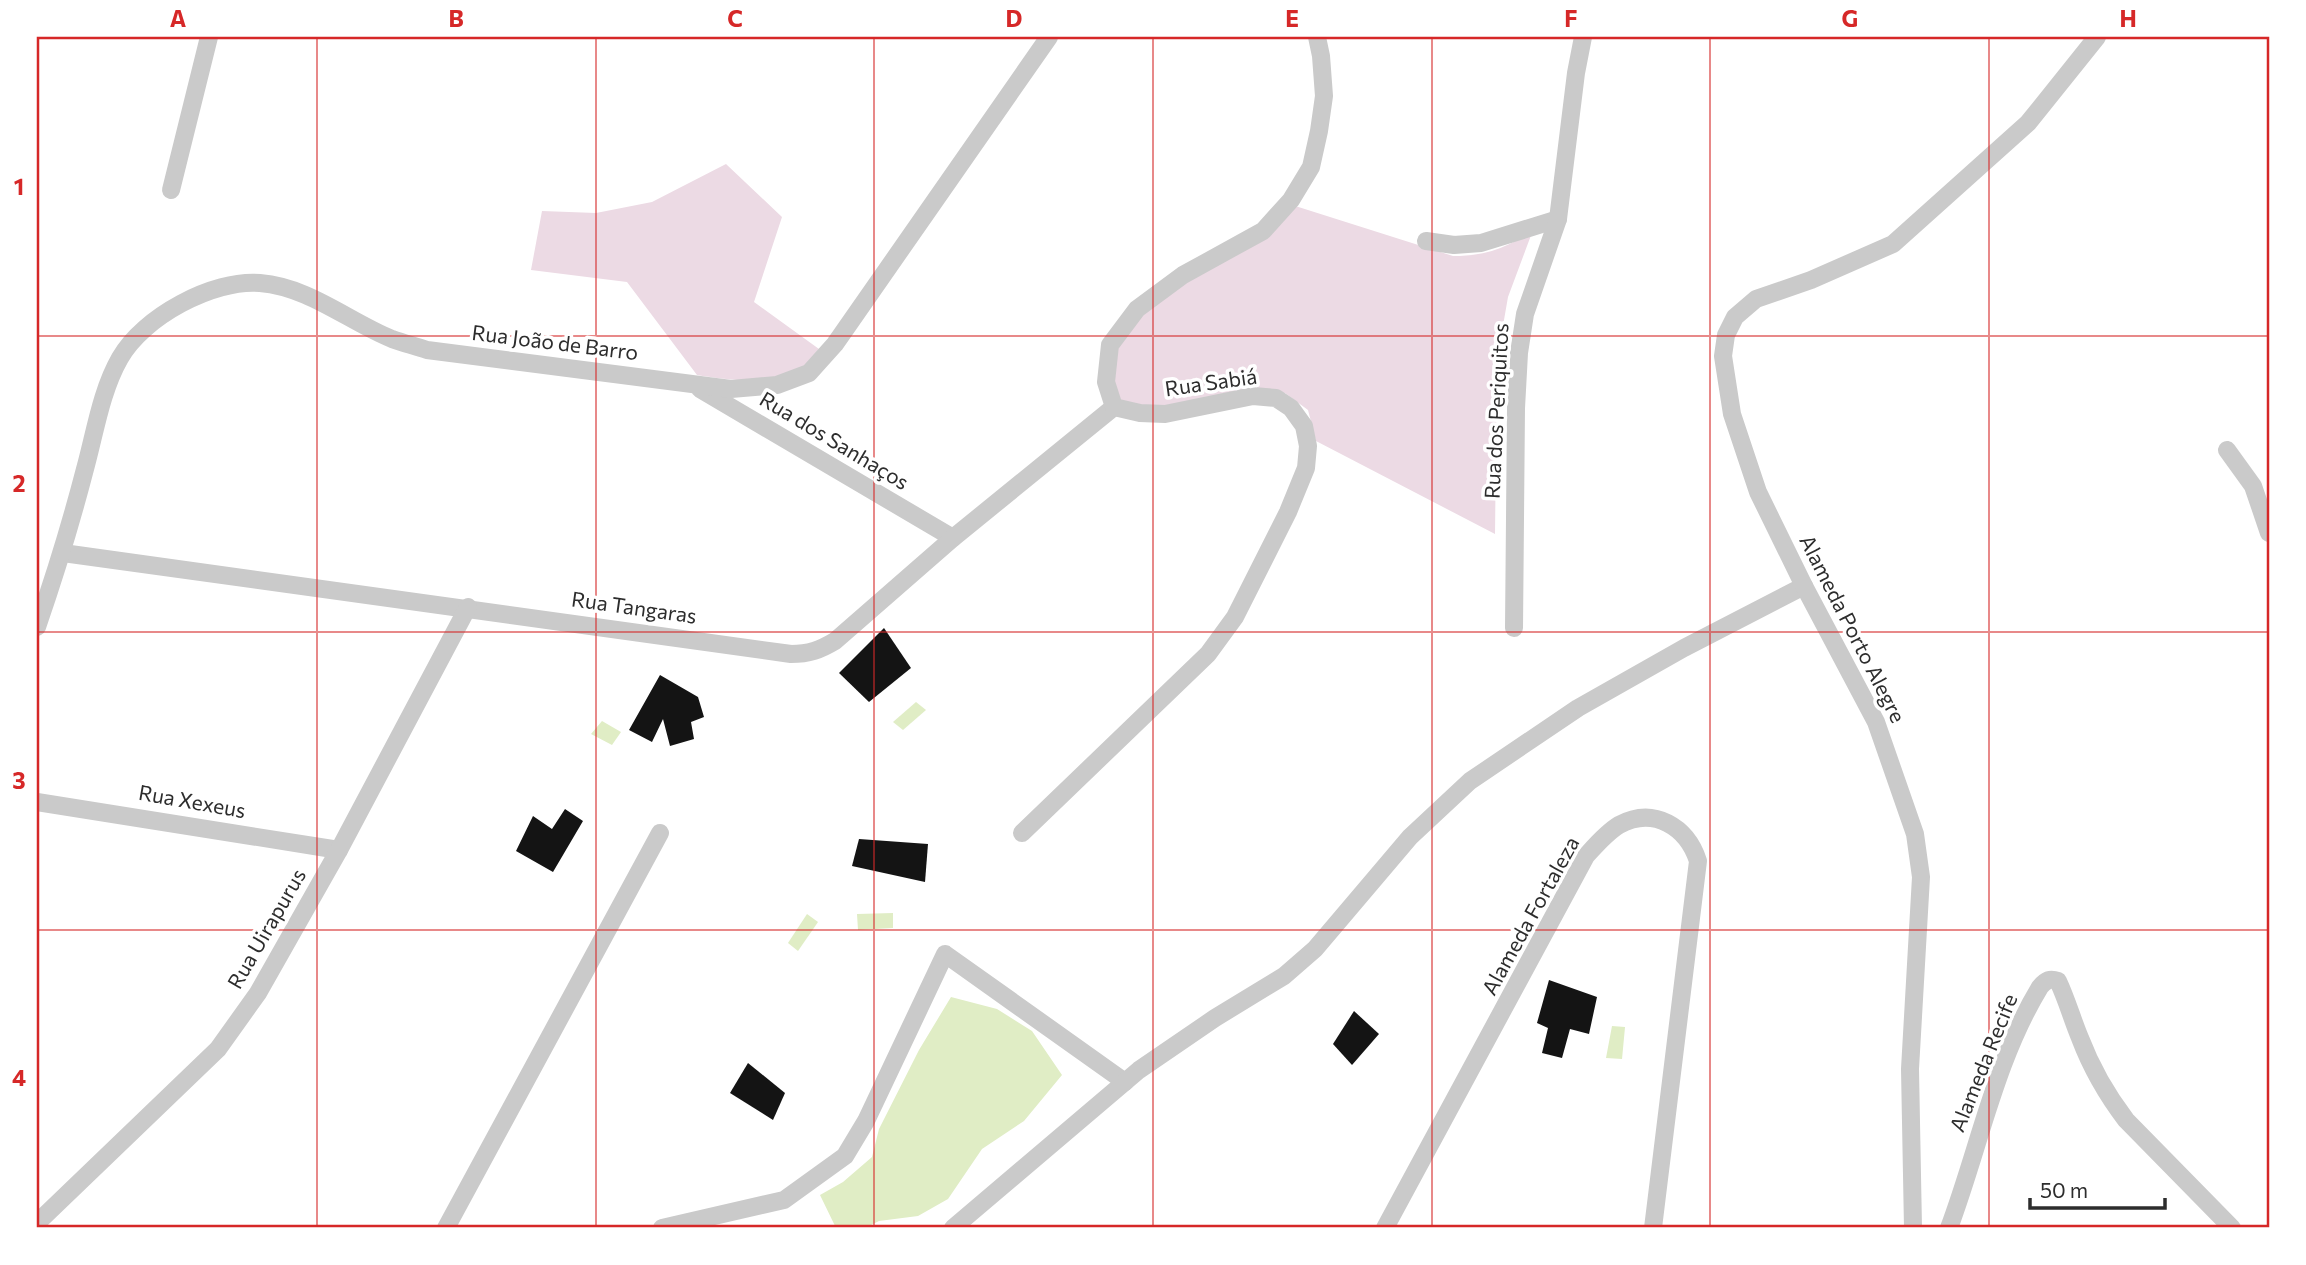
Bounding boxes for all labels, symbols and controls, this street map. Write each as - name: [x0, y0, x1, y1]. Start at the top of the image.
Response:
- text: A: [170, 4, 187, 32]
- text: B: [448, 4, 464, 32]
- text: C: [727, 4, 743, 32]
- text: D: [1006, 4, 1023, 32]
- text: E: [1285, 4, 1299, 32]
- text: F: [1564, 4, 1578, 32]
- text: G: [1842, 4, 1858, 32]
- text: H: [2119, 4, 2137, 32]
- text: 1: [14, 172, 24, 200]
- street label: Rua João de Barro: [471, 319, 640, 364]
- street label: Rua dos Periquitos: [1478, 322, 1513, 500]
- street label: Rua Sabiá: [1163, 363, 1258, 400]
- street label: Rua dos Sanhaços: [756, 385, 914, 494]
- text: 2: [12, 469, 26, 497]
- street label: Alameda Porto Alegre: [1795, 530, 1912, 726]
- street label: Rua Tangaras: [570, 585, 698, 628]
- text: 3: [12, 766, 26, 794]
- street label: Rua Xexeus: [137, 779, 248, 822]
- street label: Alameda Fortaleza: [1476, 832, 1584, 999]
- street label: Rua Uirapurus: [221, 864, 310, 993]
- street label: Alameda Recife: [1944, 990, 2022, 1135]
- text: 4: [12, 1063, 26, 1091]
- scale bar: [2030, 1167, 2164, 1211]
- text: 50 m: [2040, 1177, 2088, 1202]

